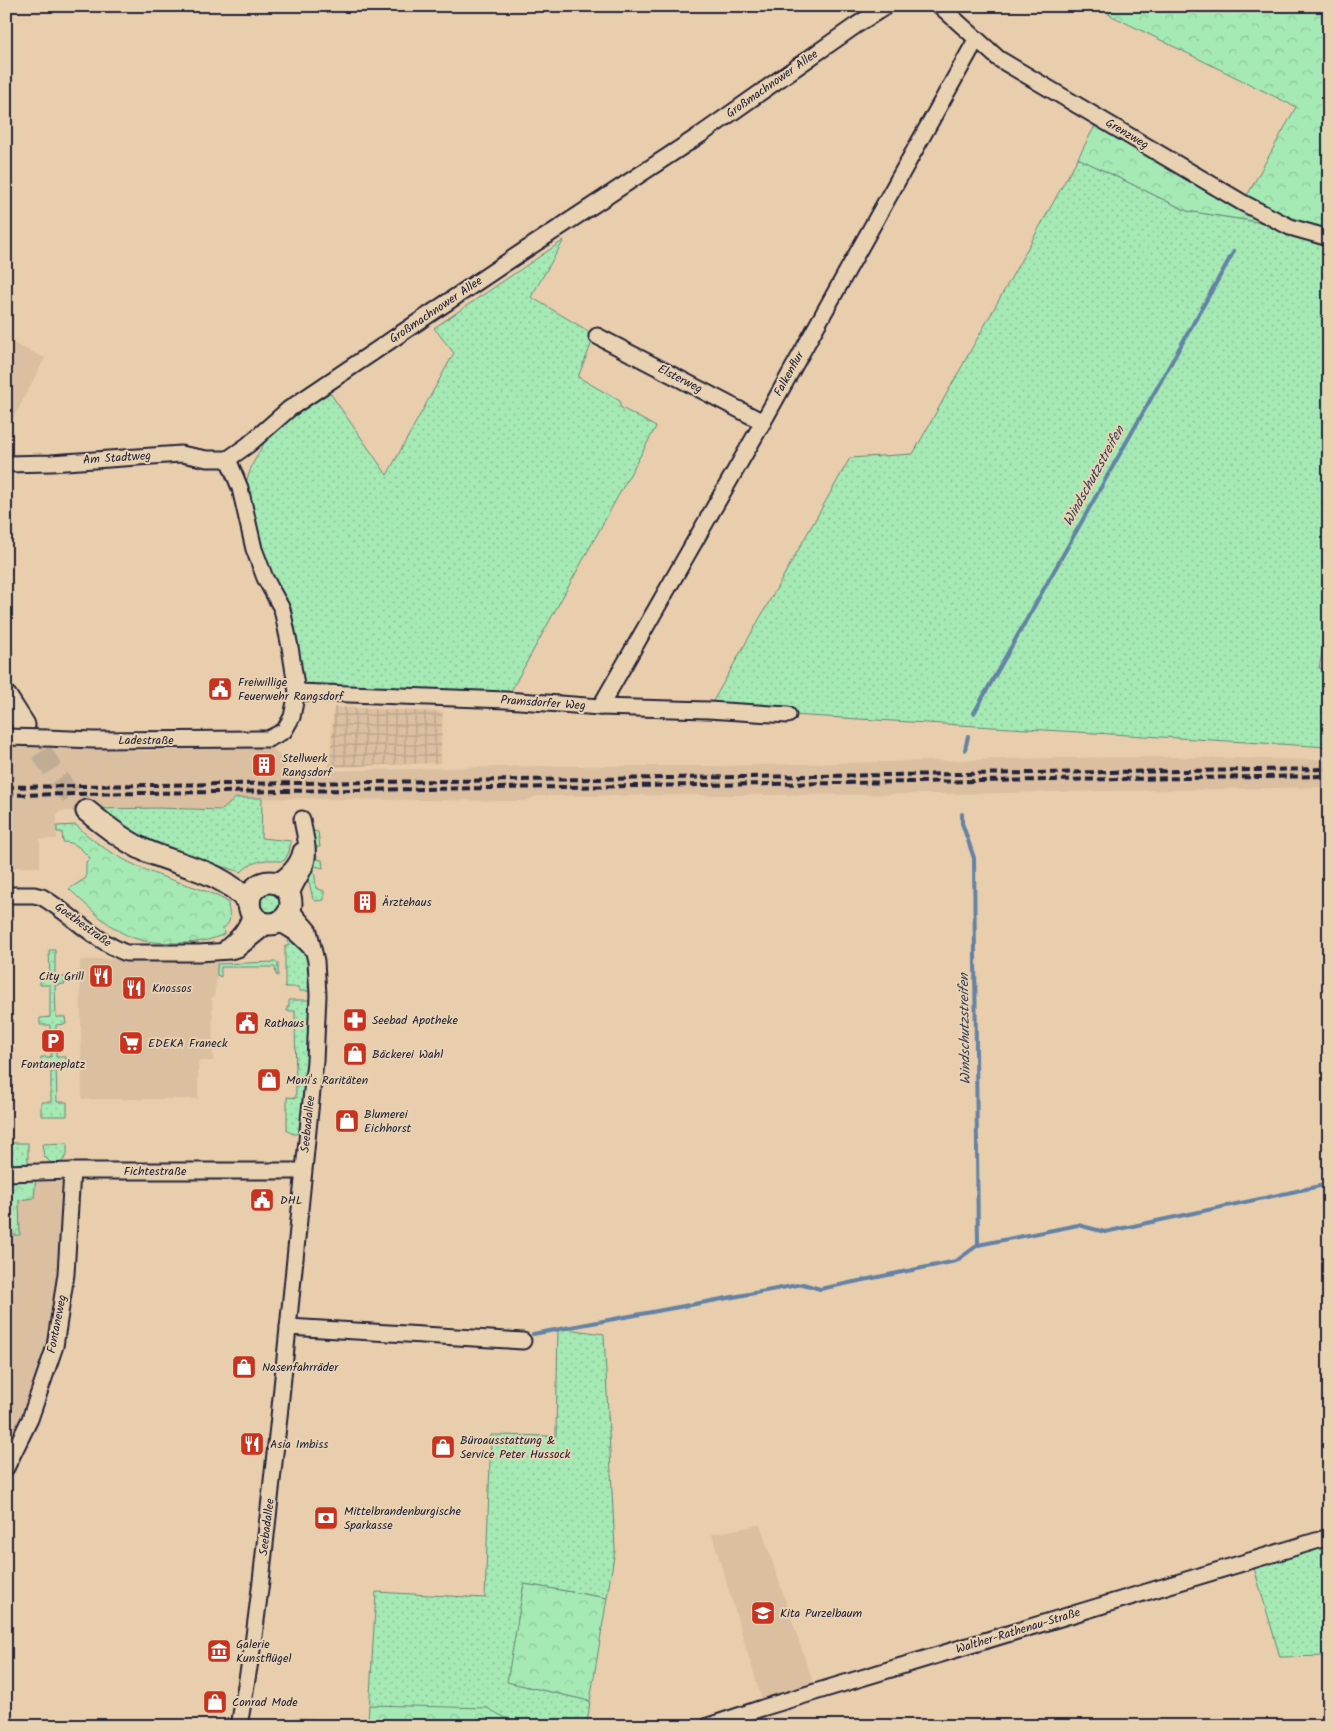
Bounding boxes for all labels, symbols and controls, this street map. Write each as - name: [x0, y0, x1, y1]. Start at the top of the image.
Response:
- street label: Großmachnower Allee: [722, 45, 822, 123]
- street label: Grenzweg: [1102, 114, 1153, 155]
- street label: Großmachnower Allee: [386, 271, 487, 348]
- street label: Falkenflur: [769, 347, 810, 400]
- street label: Elsterweg: [654, 360, 706, 399]
- water label: Windschutzstreifen: [1057, 421, 1131, 530]
- street label: Am Stadtweg: [82, 446, 152, 470]
- place label: Freiwillige Feuerwehr Rangsdorf: [238, 673, 345, 706]
- public building icon: Freiwillige Feuerwehr Rangsdorf: [207, 676, 233, 702]
- street label: Pramsdorfer Weg: [500, 691, 587, 715]
- street label: Ladestraße: [118, 731, 174, 750]
- place label: Stellwerk Rangsdorf: [282, 749, 333, 782]
- building icon: Stellwerk Rangsdorf: [251, 752, 277, 778]
- building icon: Ärztehaus: [352, 889, 378, 915]
- place label: Ärztehaus: [382, 893, 432, 912]
- street label: Goethestraße: [51, 898, 116, 953]
- restaurant icon: City Grill: [88, 963, 114, 989]
- place label: City Grill: [39, 967, 84, 986]
- water label: Windschutzstreifen: [953, 972, 977, 1085]
- restaurant icon: Knossos: [121, 975, 147, 1001]
- place label: Knossos: [152, 979, 192, 998]
- pharmacy icon: Seebad Apotheke: [342, 1007, 368, 1033]
- public building icon: Rathaus: [234, 1010, 260, 1036]
- place label: Seebad Apotheke: [372, 1011, 458, 1030]
- place label: Rathaus: [264, 1014, 304, 1033]
- parking icon: Fontaneplatz: [40, 1028, 66, 1054]
- supermarket icon: EDEKA Franeck: [118, 1030, 144, 1056]
- place label: EDEKA Franeck: [148, 1034, 228, 1053]
- shop icon: Bäckerei Wahl: [342, 1041, 368, 1067]
- place label: Bäckerei Wahl: [372, 1045, 443, 1064]
- place label: Fontaneplatz: [21, 1055, 85, 1074]
- shop icon: Moni's Raritäten: [256, 1067, 282, 1093]
- place label: Moni's Raritäten: [286, 1071, 368, 1090]
- street label: Seebadallee: [296, 1094, 321, 1154]
- place label: Blumerei Eichhorst: [364, 1105, 412, 1138]
- shop icon: Blumerei Eichhorst: [334, 1108, 360, 1134]
- street label: Fichtestraße: [124, 1162, 187, 1181]
- public building icon: DHL: [249, 1187, 275, 1213]
- place label: DHL: [280, 1191, 302, 1210]
- street label: Fontaneweg: [42, 1293, 72, 1355]
- shop icon: Nasenfahrräder: [231, 1354, 257, 1380]
- place label: Nasenfahrräder: [262, 1358, 339, 1377]
- restaurant icon: Asia Imbiss: [239, 1431, 265, 1457]
- place label: Büroausstattung & Service Peter Hussock: [460, 1431, 571, 1464]
- shop icon: Büroausstattung & Service Peter Hussock: [430, 1434, 456, 1460]
- place label: Asia Imbiss: [270, 1435, 328, 1454]
- street label: Seebadallee: [254, 1497, 280, 1557]
- place label: Mittelbrandenburgische Sparkasse: [344, 1502, 462, 1535]
- bank icon: Mittelbrandenburgische Sparkasse: [313, 1505, 339, 1531]
- school or university icon: Kita Purzelbaum: [750, 1600, 776, 1626]
- street label: Walther-Rathenau-Straße: [953, 1603, 1083, 1659]
- place label: Kita Purzelbaum: [780, 1604, 863, 1623]
- place label: Galerie Kunstflügel: [236, 1635, 291, 1668]
- museum icon: Galerie Kunstflügel: [206, 1638, 232, 1664]
- shop icon: Conrad Mode: [202, 1689, 228, 1715]
- place label: Conrad Mode: [232, 1693, 298, 1712]

